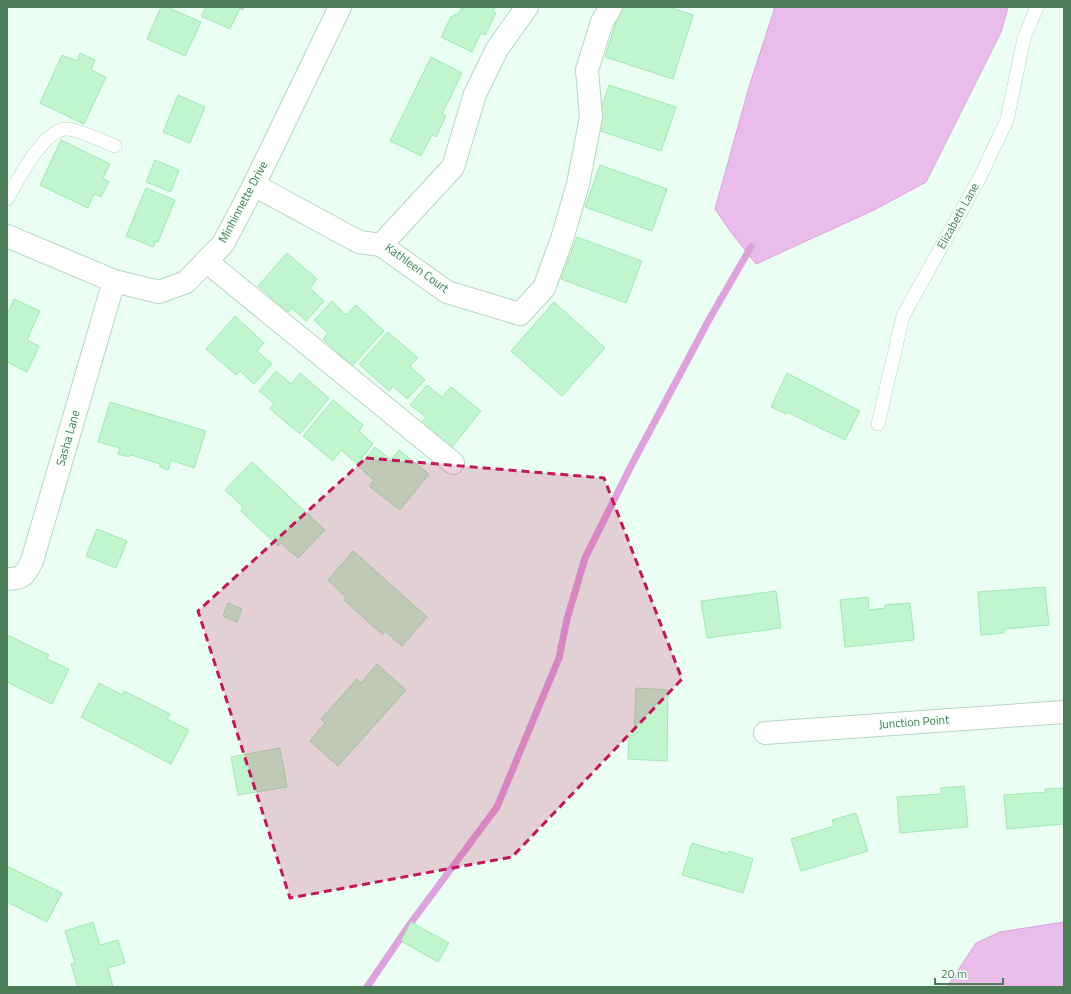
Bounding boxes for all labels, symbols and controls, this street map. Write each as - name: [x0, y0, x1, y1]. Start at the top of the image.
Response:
- street label: Minhinnette Drive: [213, 157, 272, 246]
- street label: Elizabeth Lane: [931, 179, 984, 252]
- street label: Kathleen Court: [381, 238, 454, 298]
- street label: Sasha Lane: [50, 408, 85, 468]
- street label: Junction Point: [878, 710, 951, 733]
- scale bar: [935, 960, 1003, 986]
- text: 20 m: [941, 964, 967, 983]

